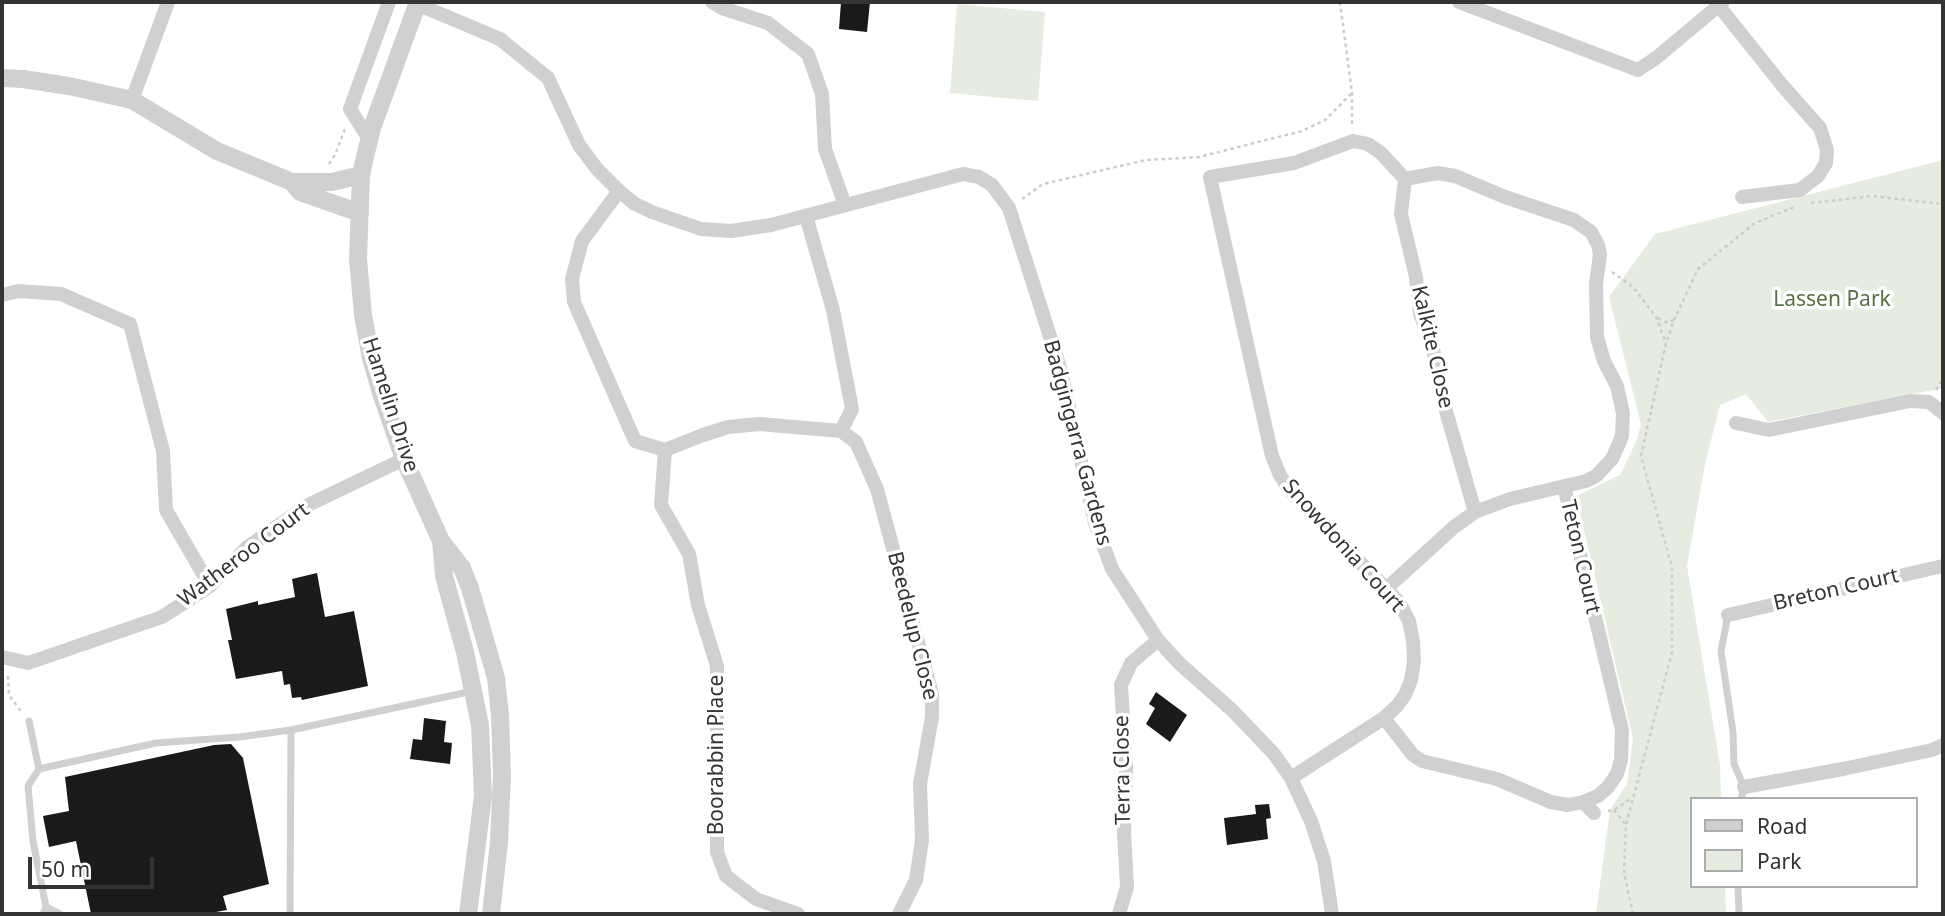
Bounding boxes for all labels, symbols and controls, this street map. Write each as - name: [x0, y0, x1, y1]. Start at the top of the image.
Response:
- street label: Kalkite Close: [1406, 283, 1458, 411]
- park label: Lassen Park: [1773, 287, 1891, 313]
- street label: Hamelin Drive: [356, 335, 424, 475]
- street label: Badgingarra Gardens: [1037, 338, 1117, 548]
- street label: Snowdonia Court: [1277, 474, 1409, 618]
- street label: Watheroo Court: [173, 498, 315, 612]
- street label: Teton Court: [1555, 498, 1605, 616]
- street label: Beedelup Close: [881, 549, 943, 703]
- street label: Breton Court: [1771, 563, 1901, 617]
- street label: Boorabbin Place: [704, 675, 730, 835]
- street label: Terra Close: [1109, 715, 1137, 825]
- legend: [1689, 797, 1917, 888]
- text: Road: [1757, 812, 1807, 840]
- scale bar: [32, 842, 158, 886]
- text: Park: [1757, 847, 1801, 875]
- text: 50 m: [41, 855, 90, 883]

